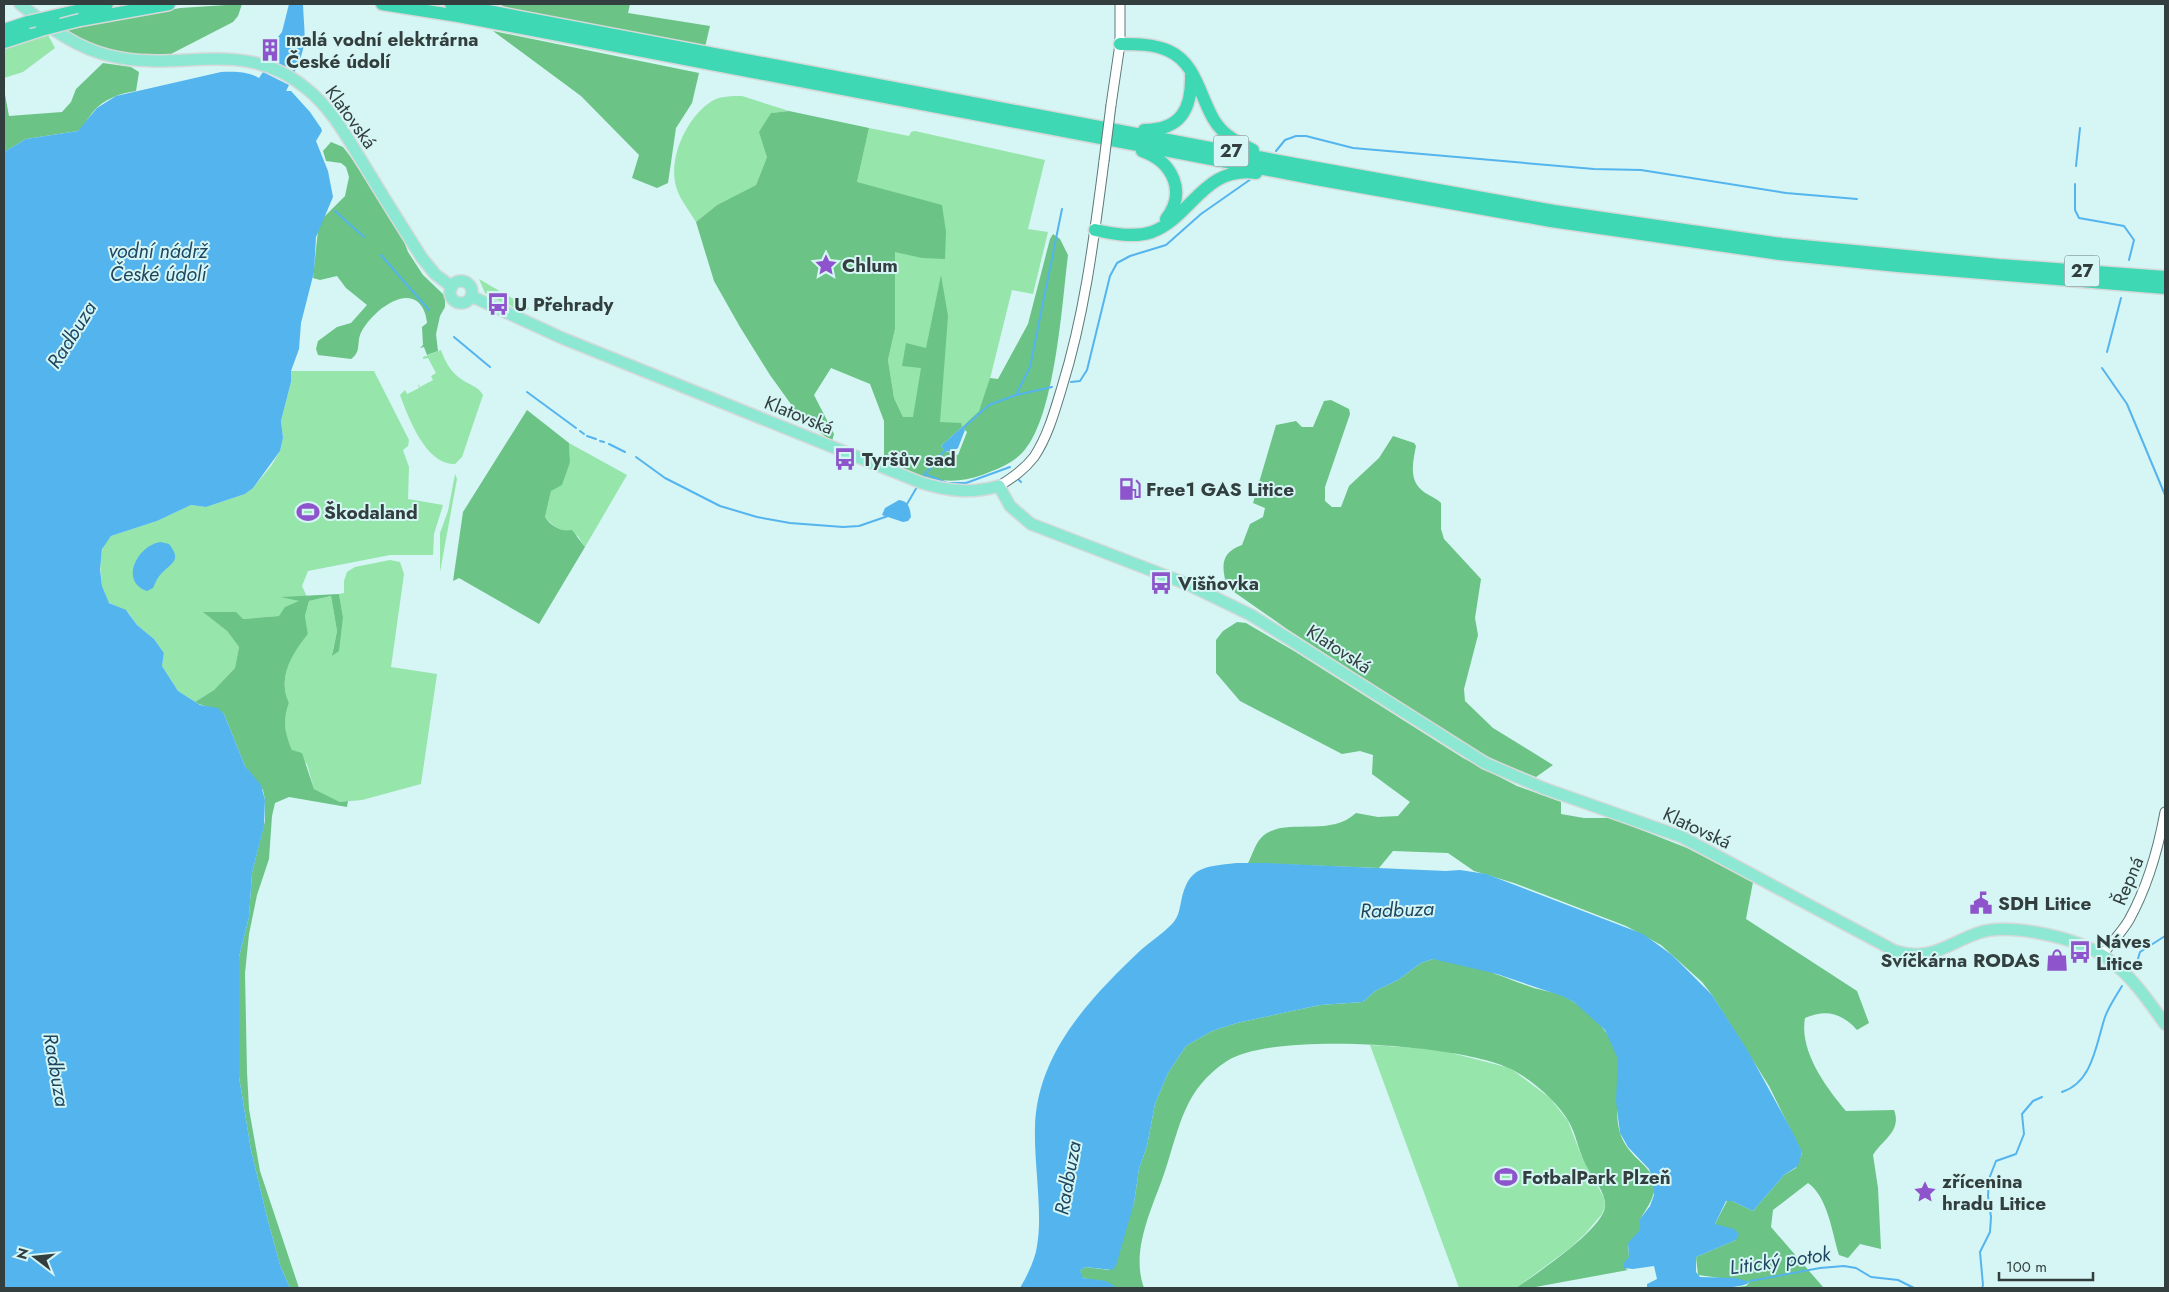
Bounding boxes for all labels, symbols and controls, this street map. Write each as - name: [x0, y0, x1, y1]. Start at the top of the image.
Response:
- place label: malá vodní elektrárna České údolí: [286, 26, 479, 75]
- building icon: malá vodní elektrárna České údolí: [257, 37, 283, 63]
- street label: Klatovská: [319, 80, 383, 154]
- road number: 27: [1214, 136, 1248, 166]
- water label: vodní nádrž České údolí: [108, 237, 209, 289]
- place icon: Chlum: [813, 252, 839, 278]
- place label: Chlum: [842, 252, 898, 279]
- road number: 27: [2064, 256, 2100, 286]
- bus stop icon: U Přehrady: [485, 291, 511, 317]
- place label: U Přehrady: [514, 291, 614, 318]
- water label: Radbuza: [40, 296, 104, 374]
- street label: Klatovská: [760, 389, 838, 441]
- bus stop icon: Tyršův sad: [832, 446, 858, 472]
- place label: Tyršův sad: [862, 446, 956, 473]
- fuel station icon: Free1 GAS Litice: [1117, 476, 1143, 502]
- place label: Free1 GAS Litice: [1146, 476, 1294, 503]
- sports icon: Škodaland: [295, 499, 321, 525]
- place label: Škodaland: [324, 499, 418, 526]
- bus stop icon: Višňovka: [1148, 570, 1174, 596]
- place label: Višňovka: [1177, 570, 1259, 597]
- street label: Klatovská: [1301, 618, 1377, 680]
- street label: Klatovská: [1658, 800, 1736, 856]
- street label: Řepná: [2106, 853, 2150, 909]
- public building icon: SDH Litice: [1968, 890, 1994, 916]
- place label: SDH Litice: [1998, 890, 2091, 917]
- water label: Radbuza: [1359, 894, 1435, 926]
- place label: Náves Litice: [2096, 928, 2151, 977]
- bus stop icon: Náves Litice: [2067, 939, 2093, 965]
- place label: Svíčkárna RODAS: [1880, 947, 2040, 974]
- shop icon: Svíčkárna RODAS: [2044, 947, 2070, 973]
- water label: Radbuza: [35, 1031, 77, 1109]
- water label: Radbuza: [1047, 1139, 1089, 1217]
- sports icon: FotbalPark Plzeň: [1493, 1164, 1519, 1190]
- place label: FotbalPark Plzeň: [1522, 1164, 1671, 1191]
- place label: zřícenina hradu Litice: [1942, 1168, 2046, 1217]
- place icon: zřícenina hradu Litice: [1912, 1179, 1938, 1205]
- north arrow: [10, 1232, 60, 1282]
- water label: Litický potok: [1728, 1239, 1834, 1282]
- text: N: [11, 1245, 34, 1262]
- scale bar: [1999, 1250, 2093, 1282]
- text: 100 m: [2006, 1256, 2047, 1278]

